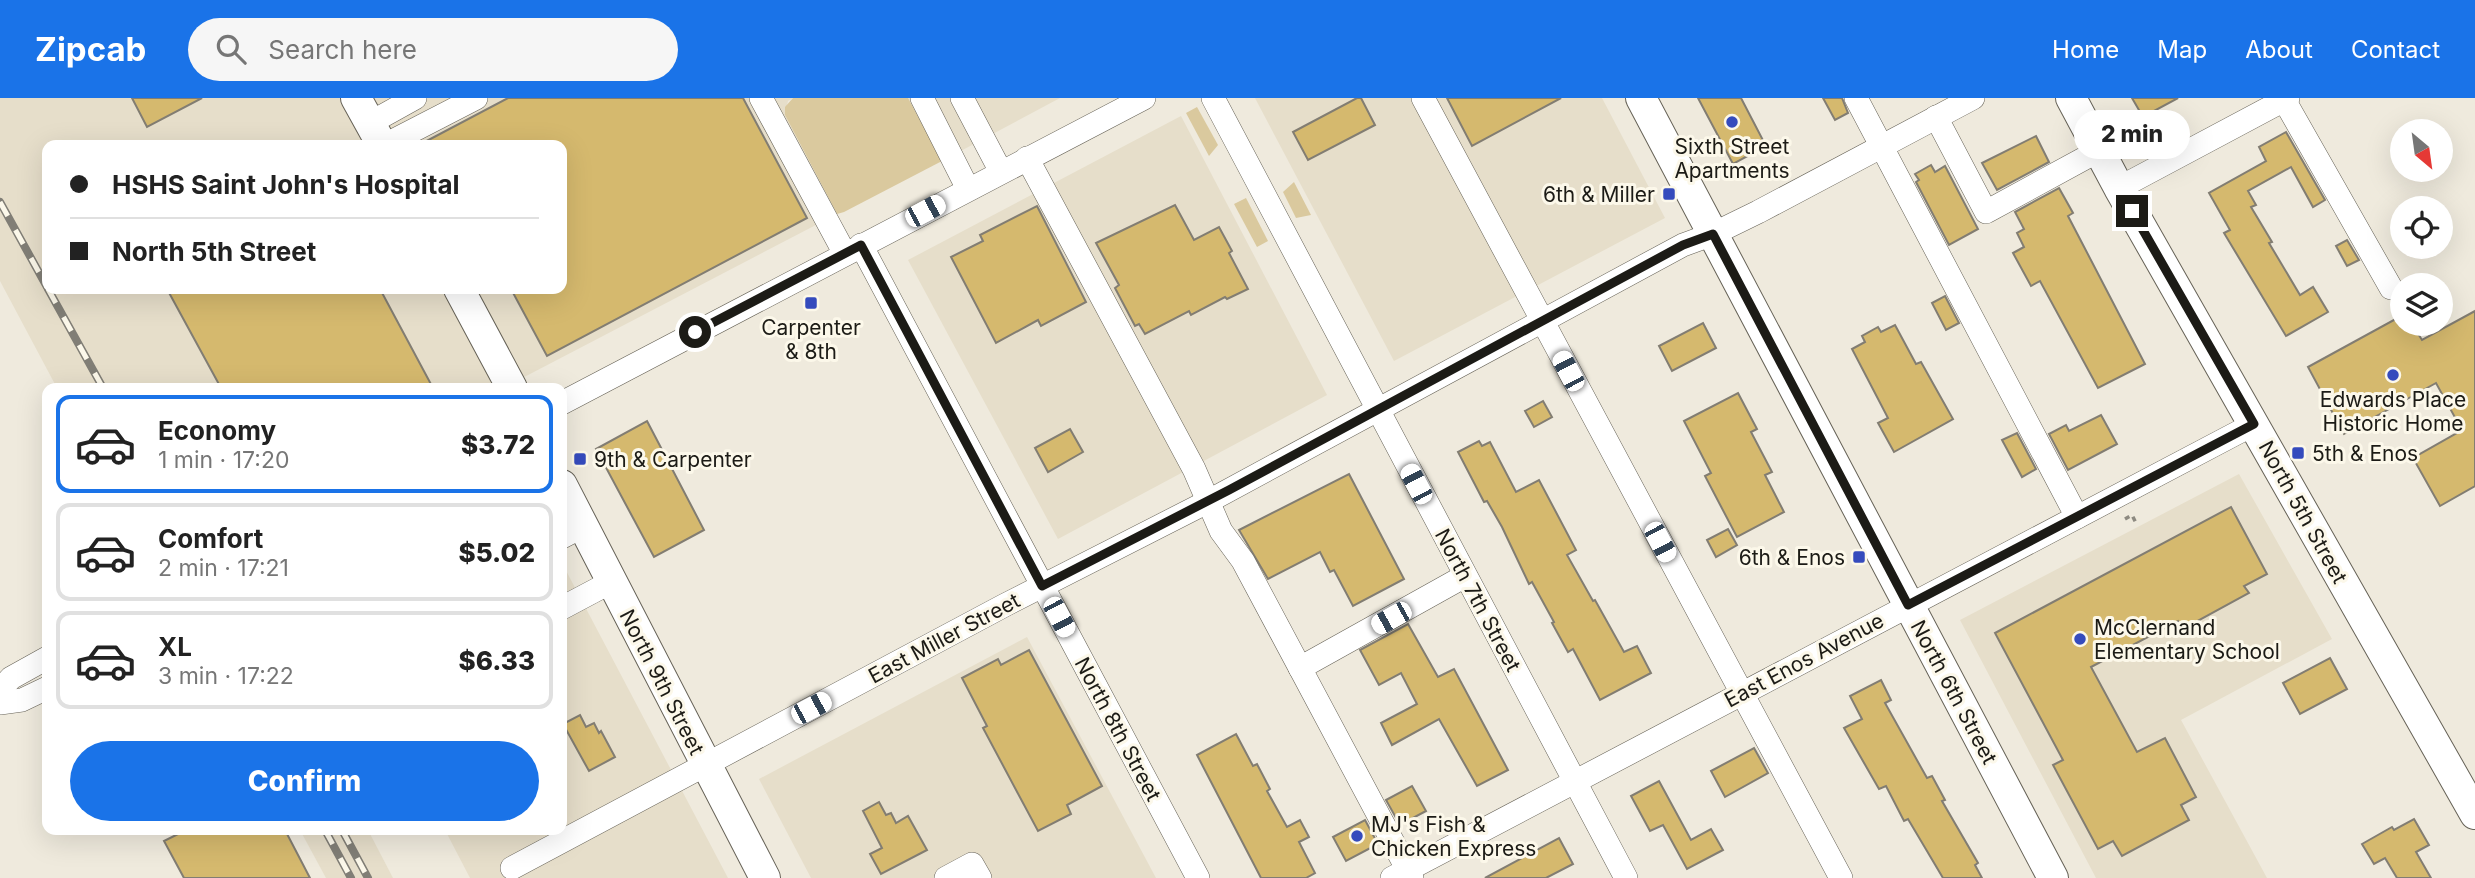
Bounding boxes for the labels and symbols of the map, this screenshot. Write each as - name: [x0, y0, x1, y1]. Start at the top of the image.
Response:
- callout: 2 min: [2074, 109, 2190, 158]
- marker: Sixth Street Apartments: [1724, 114, 1740, 130]
- north arrow: [2390, 119, 2454, 182]
- place label: Sixth Street Apartments: [1674, 134, 1790, 183]
- place label: 6th & Miller: [1543, 182, 1655, 207]
- marker: 6th & Miller: [1661, 186, 1677, 202]
- car: [902, 192, 949, 230]
- route end: [2116, 195, 2148, 227]
- marker: Carpenter & 8th: [803, 295, 819, 311]
- place label: Carpenter & 8th: [761, 315, 861, 364]
- route start: [679, 316, 711, 348]
- car: [1549, 348, 1588, 394]
- marker: Edwards Place Historic Home: [2385, 367, 2401, 383]
- place label: Edwards Place Historic Home: [2320, 387, 2466, 436]
- street label: North 5th Street: [2254, 436, 2353, 588]
- place label: 5th & Enos: [2312, 441, 2418, 466]
- marker: 5th & Enos: [2290, 445, 2306, 461]
- place label: 9th & Carpenter: [594, 447, 752, 472]
- marker: 9th & Carpenter: [572, 451, 588, 467]
- car: [1397, 461, 1436, 507]
- car: [1641, 519, 1680, 565]
- street label: North 7th Street: [1430, 524, 1526, 676]
- place label: 6th & Enos: [1739, 545, 1845, 570]
- marker: 6th & Enos: [1851, 549, 1867, 565]
- street label: East Miller Street: [864, 588, 1024, 688]
- car: [1040, 594, 1079, 640]
- car: [1368, 599, 1415, 637]
- street label: North 9th Street: [615, 605, 709, 759]
- street label: East Enos Avenue: [1720, 607, 1888, 713]
- place label: McClernand Elementary School: [2094, 615, 2280, 664]
- street label: North 6th Street: [1906, 616, 2002, 768]
- marker: McClernand Elementary School: [2072, 631, 2088, 647]
- street label: North 8th Street: [1070, 653, 1166, 805]
- car: [788, 689, 835, 727]
- place label: MJ's Fish & Chicken Express: [1371, 812, 1536, 861]
- marker: MJ's Fish & Chicken Express: [1349, 828, 1365, 844]

